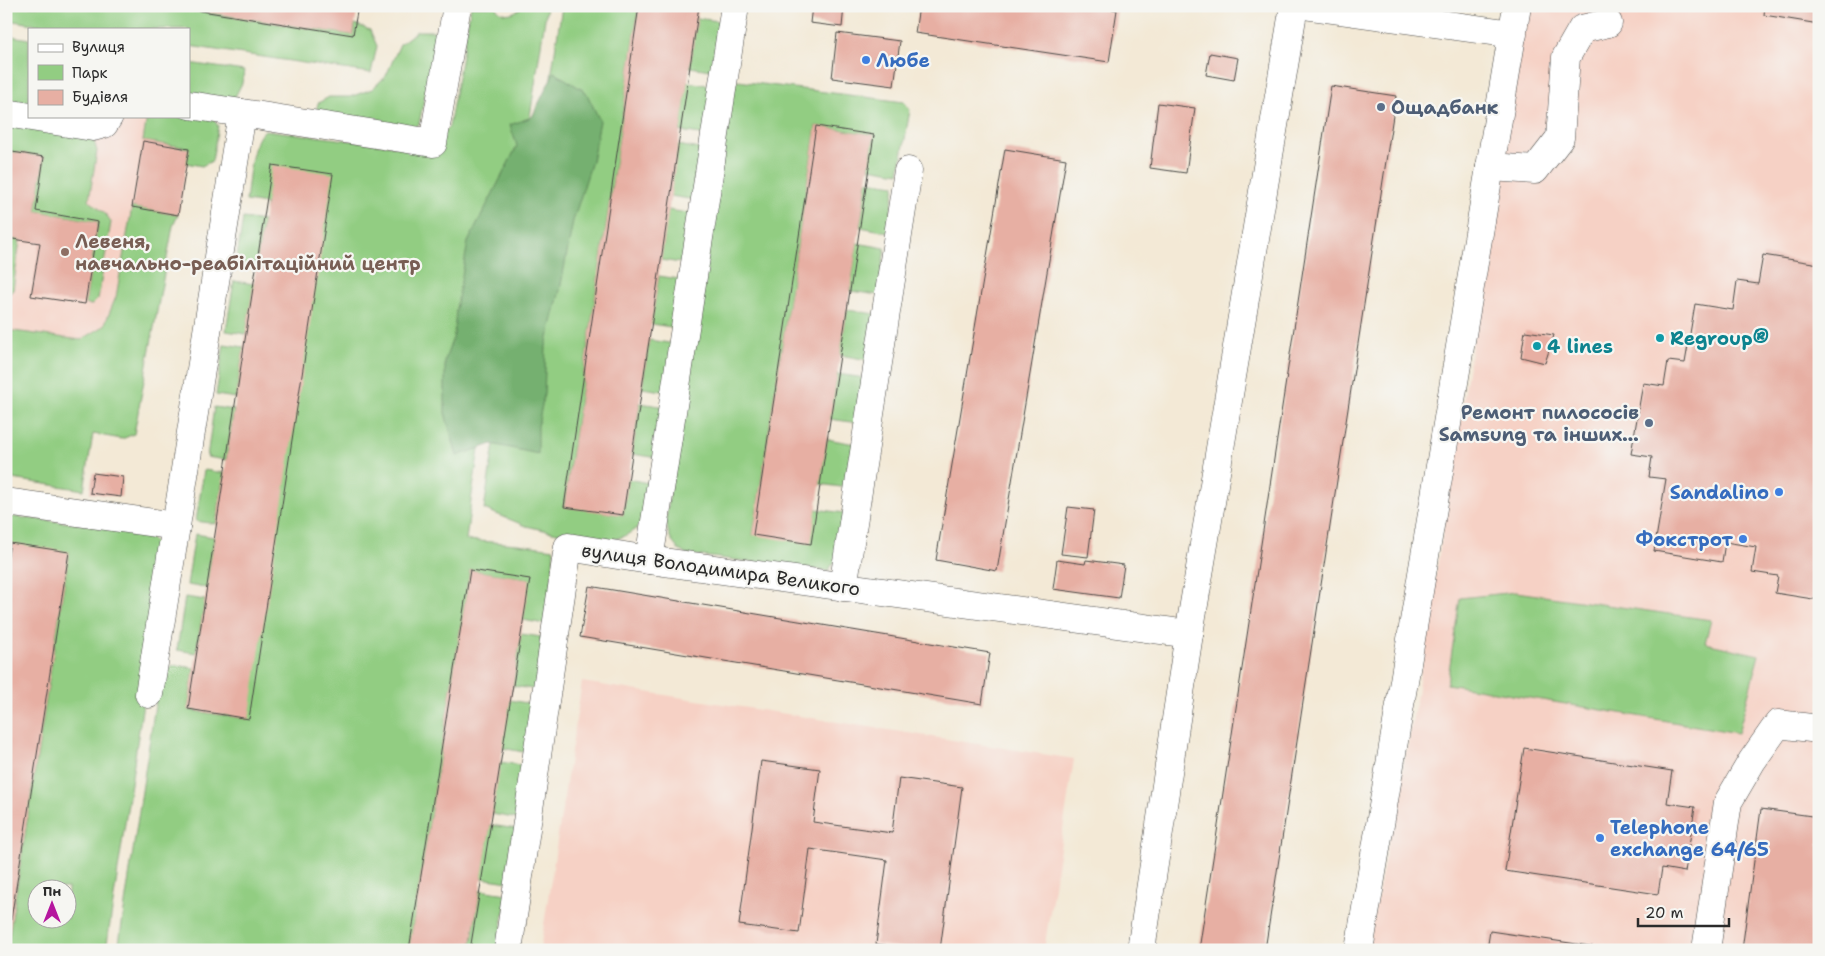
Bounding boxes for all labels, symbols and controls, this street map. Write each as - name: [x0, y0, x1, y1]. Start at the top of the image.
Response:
- legend: [28, 28, 190, 118]
- text: Вулиця: [72, 37, 125, 57]
- place label: Любе: [876, 48, 930, 73]
- marker: Любе: [860, 54, 872, 66]
- text: Парк: [72, 63, 108, 83]
- text: Будівля: [72, 87, 128, 107]
- place label: Ощадбанк: [1391, 95, 1499, 120]
- marker: Ощадбанк: [1375, 101, 1387, 113]
- place label: Левеня, навчально-реабілітаційний центр: [75, 229, 421, 276]
- marker: Левеня, навчально-реабілітаційний центр: [59, 246, 71, 258]
- place label: Regroup®: [1670, 326, 1769, 351]
- marker: Regroup®: [1654, 332, 1666, 344]
- place label: 4 lines: [1547, 334, 1613, 359]
- marker: 4 lines: [1531, 340, 1543, 352]
- place label: Ремонт пилососів Samsung та інших...: [1439, 400, 1639, 447]
- marker: Ремонт пилососів Samsung та інших...: [1643, 417, 1655, 429]
- place label: Sandalino: [1670, 480, 1769, 505]
- marker: Sandalino: [1773, 486, 1785, 498]
- place label: Фокстрот: [1636, 527, 1734, 552]
- marker: Фокстрот: [1737, 533, 1749, 545]
- street label: вулиця Володимира Великого: [580, 538, 862, 601]
- place label: Telephone exchange 64/65: [1610, 815, 1769, 862]
- marker: Telephone exchange 64/65: [1594, 832, 1606, 844]
- north arrow: [28, 878, 78, 928]
- text: Пн: [43, 882, 61, 900]
- scale bar: [1638, 896, 1729, 928]
- text: 20 m: [1645, 903, 1684, 923]

